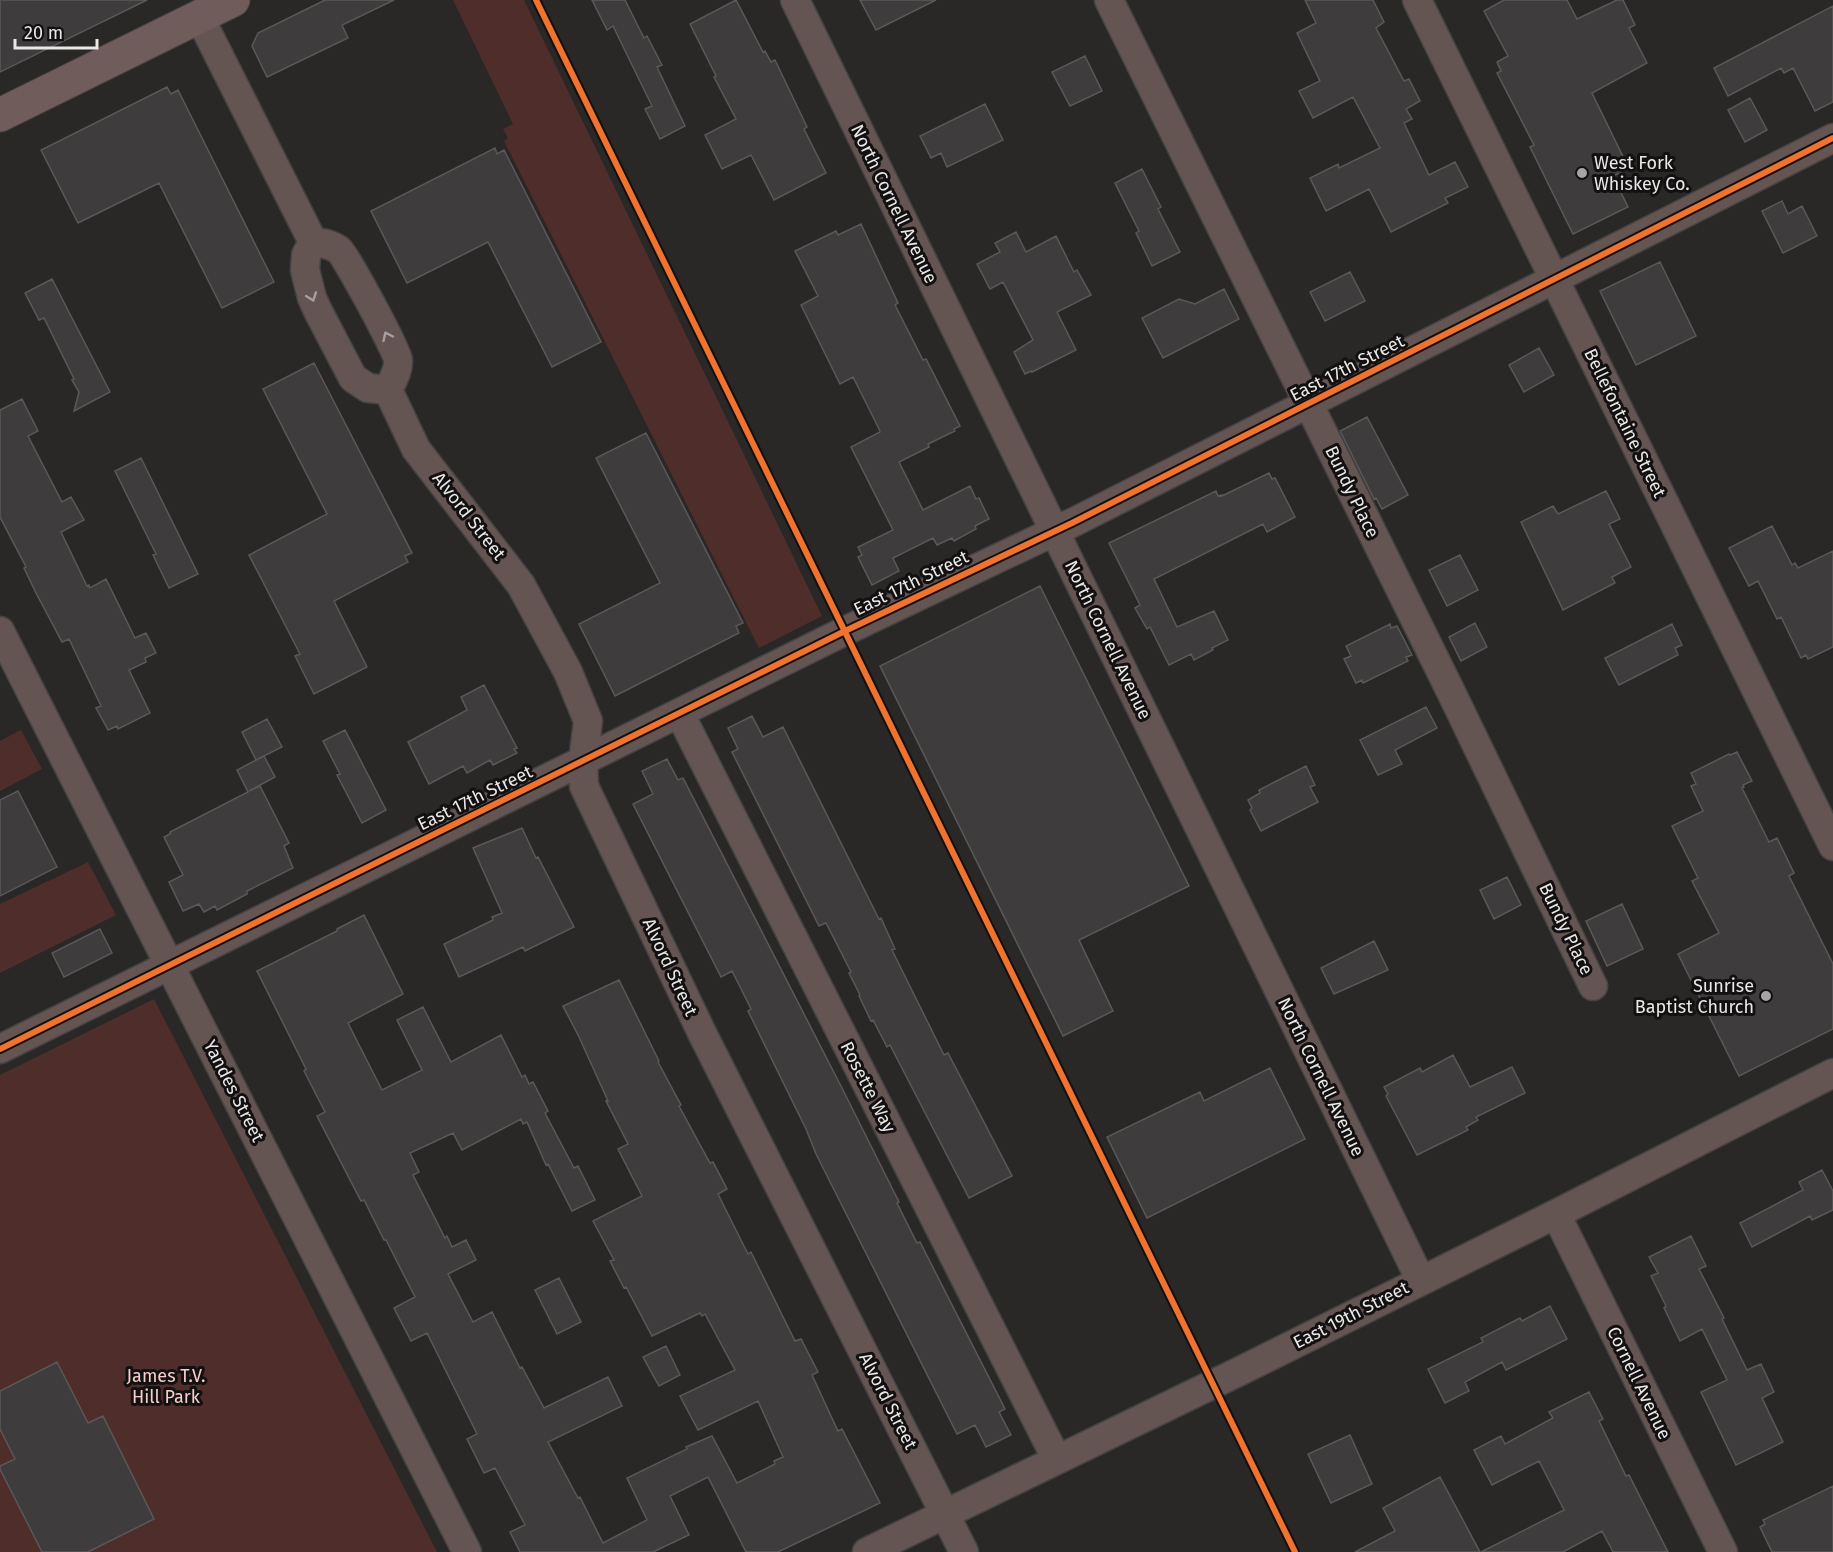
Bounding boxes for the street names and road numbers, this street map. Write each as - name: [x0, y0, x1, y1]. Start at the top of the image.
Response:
- street label: North Cornell Avenue: [846, 121, 942, 287]
- street label: East 17th Street: [1286, 330, 1408, 406]
- street label: Bellefontaine Street: [1579, 345, 1671, 502]
- street label: Bundy Place: [1320, 442, 1384, 542]
- street label: Alvord Street: [428, 468, 510, 565]
- street label: East 17th Street: [850, 545, 973, 620]
- street label: North Cornell Avenue: [1060, 557, 1156, 723]
- street label: East 17th Street: [414, 760, 537, 835]
- street label: Bundy Place: [1534, 879, 1598, 979]
- street label: Alvord Street: [638, 915, 702, 1020]
- street label: North Cornell Avenue: [1273, 994, 1369, 1160]
- street label: Yandes Street: [199, 1036, 269, 1146]
- street label: Rosette Way: [836, 1038, 900, 1136]
- street label: East 19th Street: [1290, 1276, 1413, 1354]
- street label: Cornell Avenue: [1602, 1323, 1676, 1443]
- street label: Alvord Street: [854, 1349, 922, 1453]

